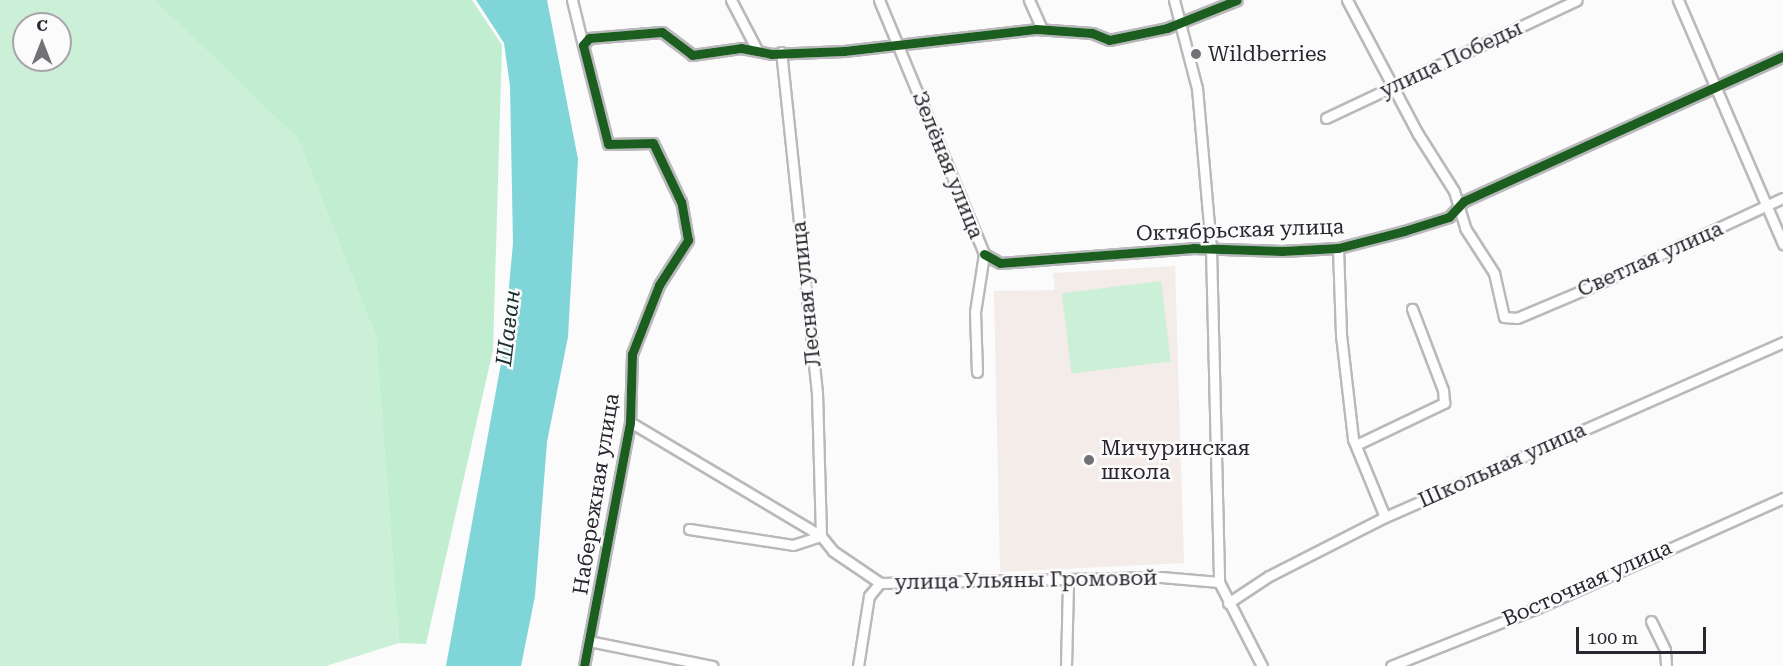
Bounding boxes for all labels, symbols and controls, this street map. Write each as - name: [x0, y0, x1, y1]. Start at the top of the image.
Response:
- north arrow: [12, 12, 72, 72]
- street label: улица Победы: [1376, 15, 1526, 103]
- text: С: [36, 16, 48, 35]
- place label: Wildberries: [1208, 41, 1326, 67]
- marker: Wildberries: [1189, 47, 1203, 61]
- street label: Зелёная улица: [907, 88, 989, 242]
- street label: Октябрьская улица: [1135, 214, 1345, 246]
- street label: Светлая улица: [1573, 216, 1727, 302]
- street label: Лесная улица: [786, 220, 826, 368]
- water label: Шаған: [490, 288, 526, 368]
- street label: Набережная улица: [568, 391, 624, 597]
- street label: Школьная улица: [1415, 417, 1589, 513]
- place label: Мичуринская школа: [1101, 435, 1250, 485]
- marker: Мичуринская школа: [1082, 453, 1096, 467]
- street label: Восточная улица: [1499, 534, 1675, 632]
- street label: улица Ульяны Громовой: [894, 565, 1158, 595]
- scale bar: [1579, 615, 1710, 653]
- text: 100 m: [1587, 627, 1638, 648]

